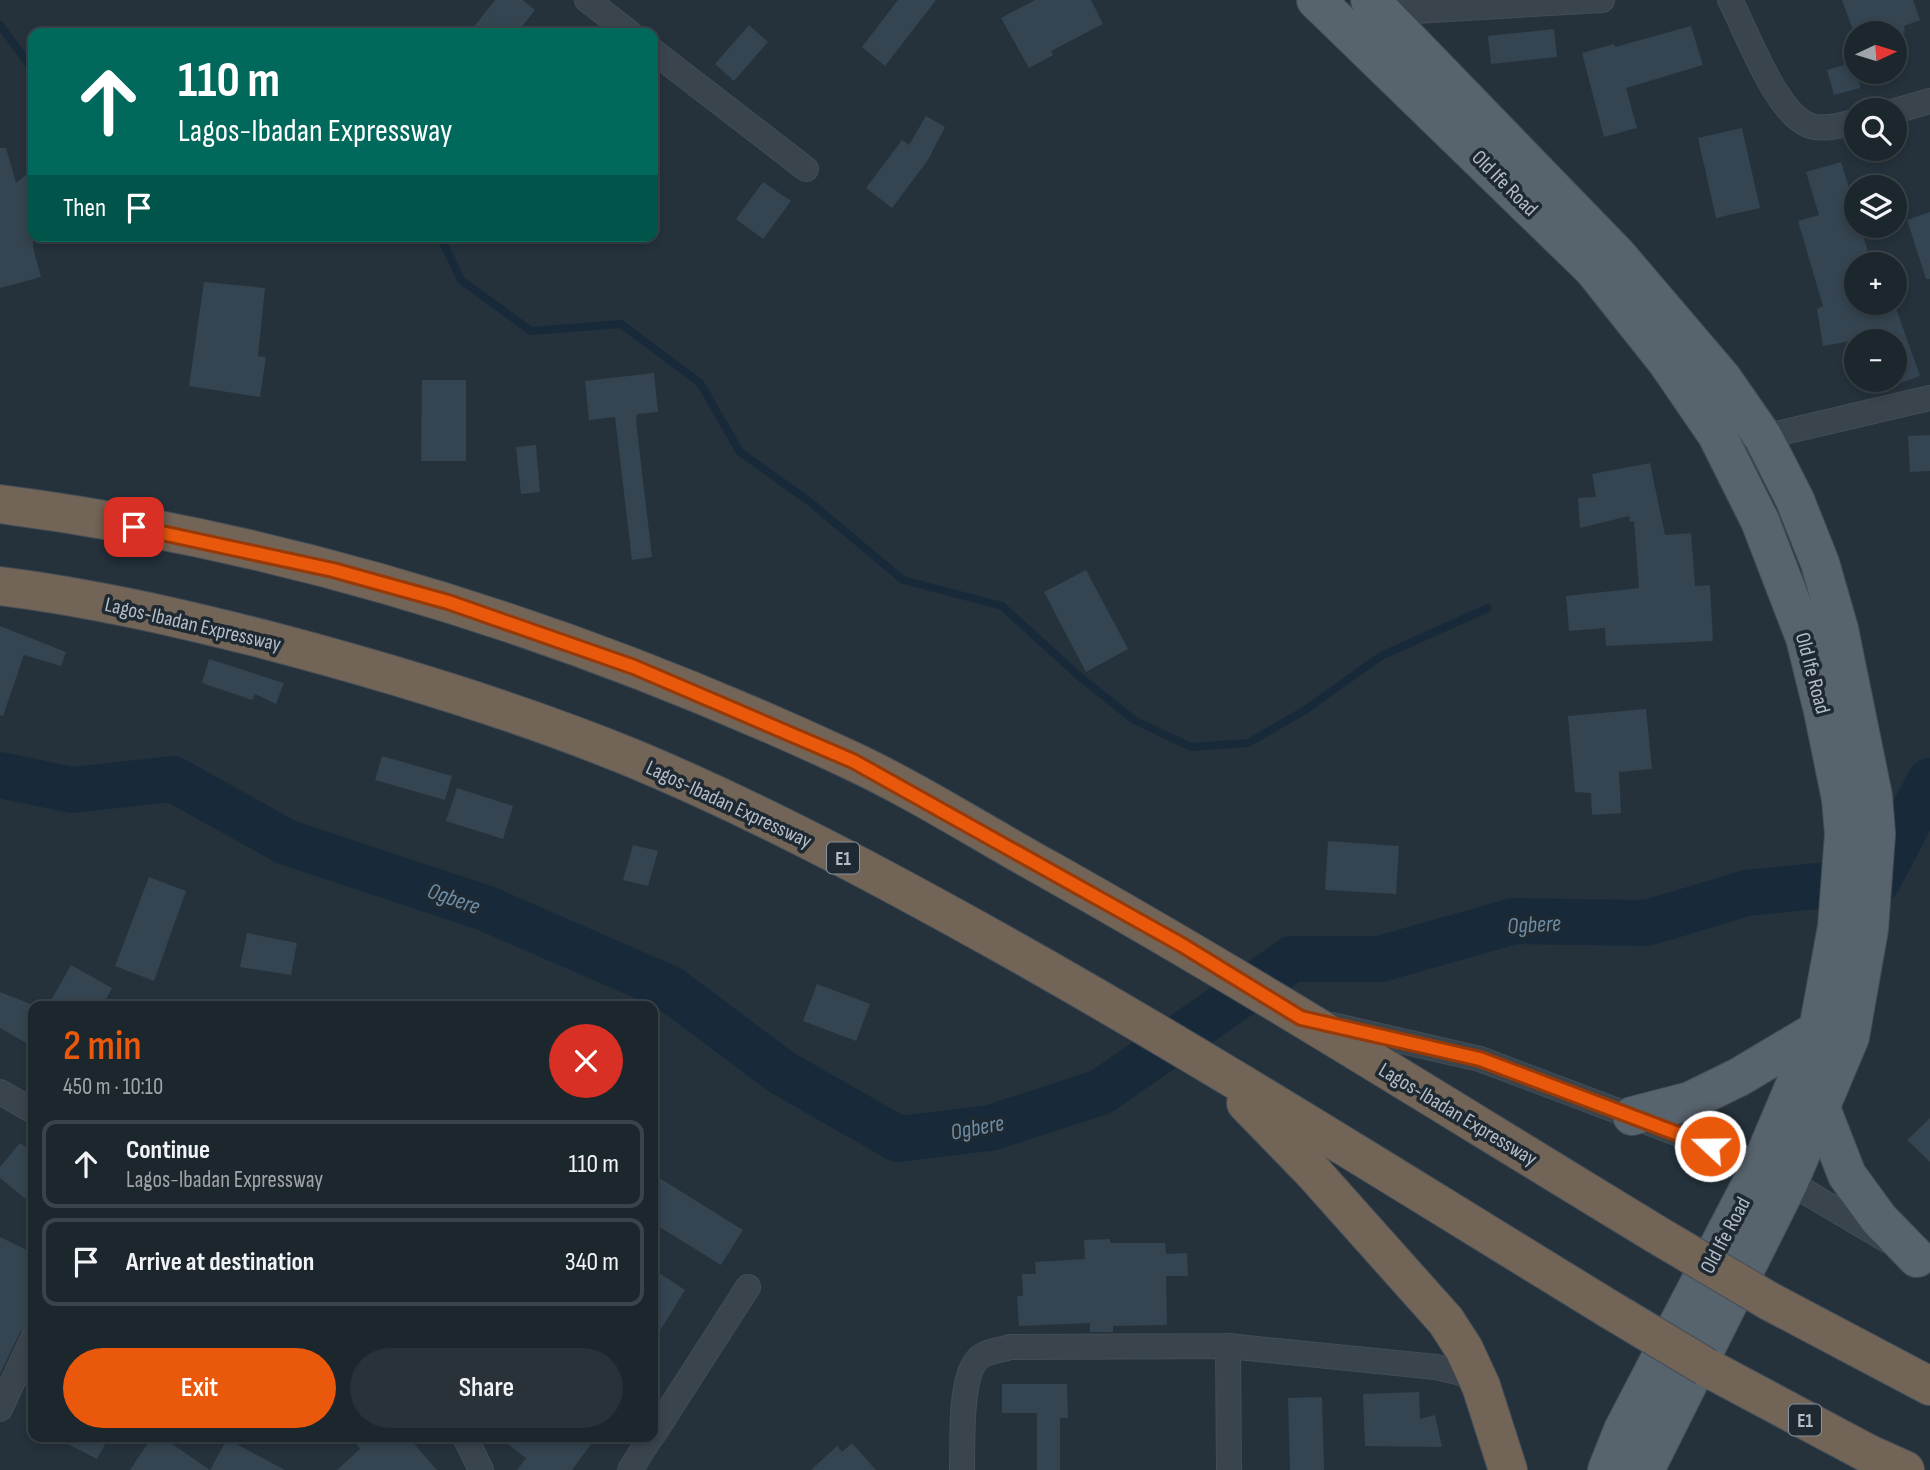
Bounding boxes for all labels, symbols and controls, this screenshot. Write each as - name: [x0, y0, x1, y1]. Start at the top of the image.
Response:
- north arrow: [1844, 21, 1908, 84]
- map controls: [1844, 21, 1907, 392]
- text: 110 m: [178, 52, 280, 111]
- icon: ahead: [63, 56, 154, 147]
- button: search: [1844, 98, 1907, 161]
- text: Lagos-Ibadan Expressway: [178, 112, 452, 151]
- street label: Old Ife Road: [1466, 145, 1543, 222]
- button: layers: [1844, 175, 1907, 238]
- icon: arrive: [120, 189, 158, 227]
- text: Then: [63, 193, 106, 224]
- button: +: [1844, 252, 1907, 315]
- button: −: [1844, 329, 1907, 392]
- pin: [104, 497, 164, 557]
- icon: arrive: [115, 508, 153, 546]
- street label: Lagos-Ibadan Expressway: [102, 592, 283, 657]
- street label: Old Ife Road: [1790, 630, 1835, 716]
- street label: Lagos-Ibadan Expressway: [642, 755, 816, 854]
- road number: E1: [827, 842, 859, 874]
- water label: Ogbere: [424, 877, 484, 921]
- water label: Ogbere: [1506, 910, 1562, 940]
- text: 2 min: [63, 1021, 142, 1072]
- button: close: [549, 1024, 623, 1098]
- street label: Lagos-Ibadan Expressway: [1374, 1057, 1541, 1172]
- text: 450 m · 10:10: [63, 1073, 163, 1101]
- water label: Ogbere: [948, 1109, 1006, 1147]
- position arrow: [1673, 1109, 1747, 1183]
- text: Continue: [126, 1135, 210, 1166]
- icon: ahead: [67, 1145, 105, 1183]
- text: 110 m: [568, 1149, 619, 1180]
- text: Lagos-Ibadan Expressway: [126, 1166, 323, 1194]
- street label: Old Ife Road: [1695, 1193, 1756, 1278]
- icon: arrive: [67, 1243, 105, 1281]
- text: Arrive at destination: [126, 1247, 314, 1278]
- text: 340 m: [565, 1247, 619, 1278]
- button: Exit: [63, 1348, 336, 1428]
- button: Share: [350, 1348, 623, 1428]
- road number: E1: [1789, 1404, 1821, 1436]

